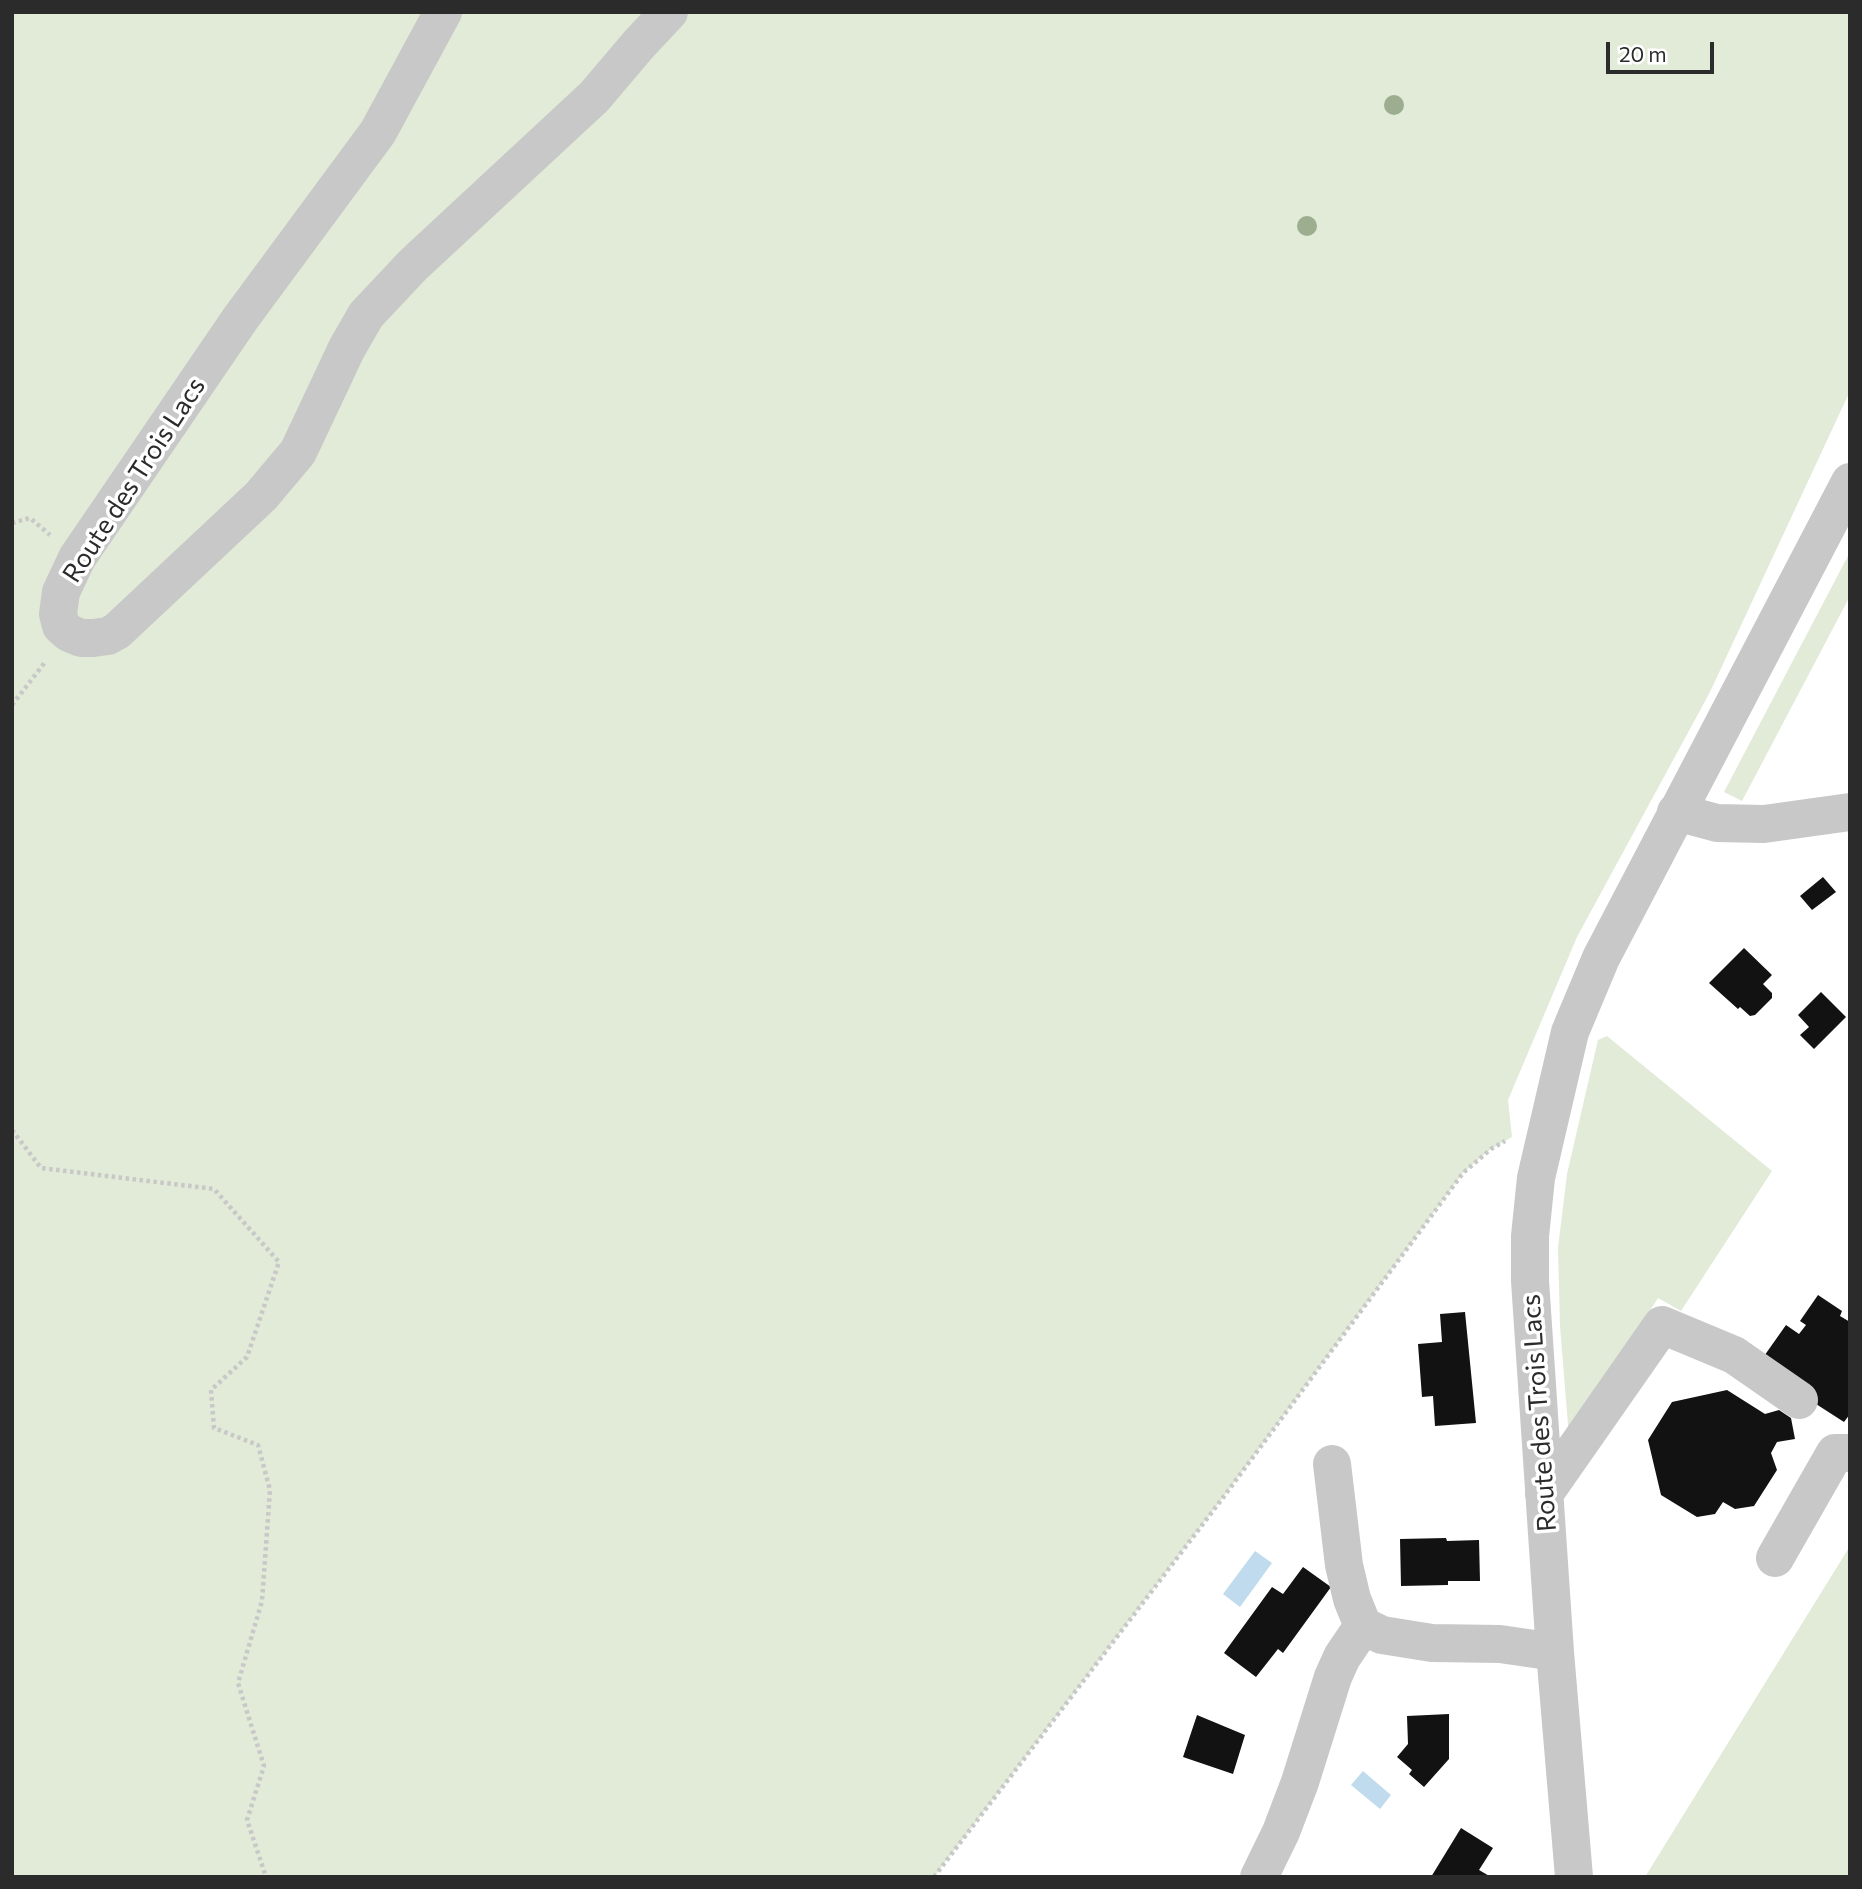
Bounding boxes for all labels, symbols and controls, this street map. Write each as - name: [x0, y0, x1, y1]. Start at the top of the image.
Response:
- scale bar: [1610, 28, 1718, 72]
- text: 20 m: [1619, 41, 1667, 66]
- street label: Route des Trois Lacs: [56, 372, 212, 588]
- street label: Route des Trois Lacs: [1515, 1293, 1563, 1533]

